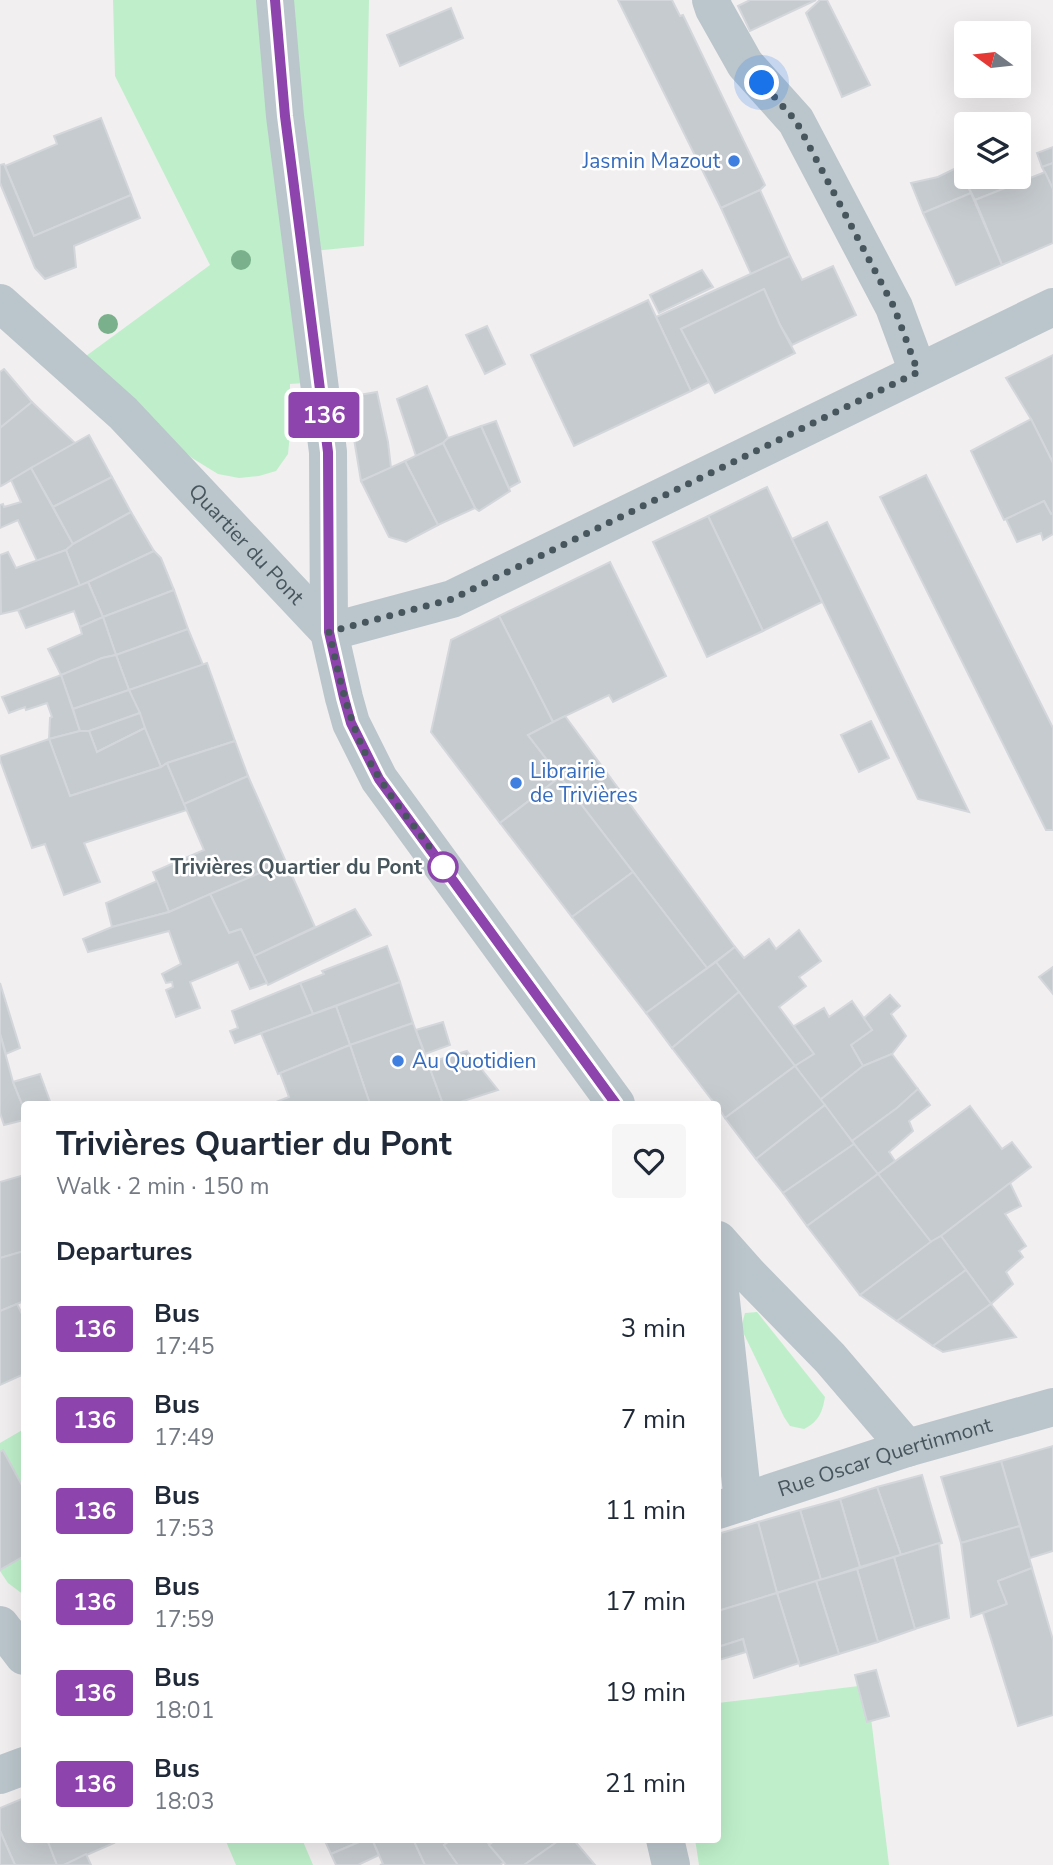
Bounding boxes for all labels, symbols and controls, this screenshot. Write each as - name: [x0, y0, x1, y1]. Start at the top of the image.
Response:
- north arrow: [954, 21, 1031, 98]
- map controls: [954, 21, 1031, 189]
- your location: [744, 65, 779, 100]
- button: layers: [954, 112, 1031, 189]
- place label: Jasmin Mazout: [581, 147, 721, 175]
- marker: Jasmin Mazout: [726, 153, 742, 169]
- line badge: 136: [284, 392, 364, 438]
- text: 136: [302, 399, 346, 431]
- street label: Quartier du Pont: [182, 477, 311, 611]
- place label: Librairie de Trivières: [530, 757, 638, 809]
- marker: Librairie de Trivières: [508, 775, 524, 791]
- marker: Trivières Quartier du Pont: [428, 852, 458, 882]
- place label: Trivières Quartier du Pont: [170, 853, 423, 881]
- place label: Au Quotidien: [412, 1047, 536, 1075]
- marker: Au Quotidien: [390, 1053, 406, 1069]
- text: Trivières Quartier du Pont: [56, 1122, 452, 1167]
- button: heart: [612, 1124, 686, 1198]
- text: Walk · 2 min · 150 m: [56, 1171, 269, 1202]
- text: Departures: [56, 1234, 192, 1269]
- text: Bus: [154, 1296, 200, 1331]
- text: 3 min: [621, 1311, 686, 1346]
- text: 136: [73, 1313, 116, 1345]
- text: 17:45: [154, 1331, 214, 1362]
- text: Bus: [154, 1387, 200, 1422]
- text: 7 min: [621, 1402, 686, 1437]
- text: 136: [73, 1404, 116, 1436]
- street label: Rue Oscar Quertinmont: [774, 1411, 996, 1503]
- text: 17:49: [154, 1422, 214, 1453]
- text: Bus: [154, 1478, 200, 1513]
- text: 11 min: [605, 1493, 686, 1528]
- text: 136: [73, 1495, 116, 1527]
- text: 17:53: [154, 1513, 214, 1544]
- text: Bus: [154, 1569, 200, 1604]
- text: 17 min: [605, 1584, 686, 1619]
- text: 136: [73, 1586, 116, 1618]
- text: 17:59: [154, 1604, 214, 1635]
- text: Bus: [154, 1660, 200, 1695]
- text: 19 min: [605, 1675, 686, 1710]
- text: 136: [73, 1677, 116, 1709]
- text: 18:01: [154, 1695, 214, 1726]
- text: Bus: [154, 1751, 200, 1786]
- text: 21 min: [605, 1766, 686, 1801]
- text: 136: [73, 1768, 116, 1800]
- text: 18:03: [154, 1786, 214, 1817]

